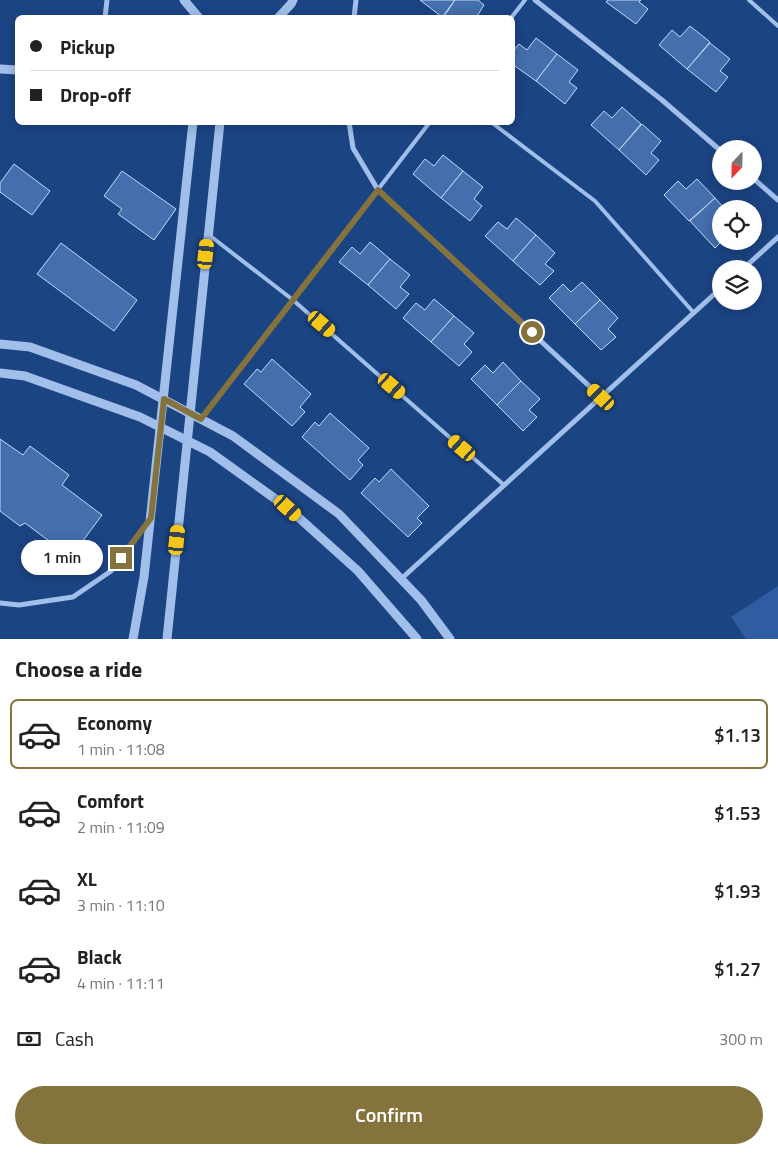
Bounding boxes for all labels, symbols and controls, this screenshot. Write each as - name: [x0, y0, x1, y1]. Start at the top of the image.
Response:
- text: Pickup: [60, 32, 115, 61]
- text: Drop-off: [60, 80, 131, 109]
- north arrow: [712, 140, 762, 190]
- map controls: [712, 140, 762, 310]
- button: locate: [712, 200, 762, 250]
- car: [196, 238, 215, 270]
- button: layers: [712, 260, 762, 310]
- car: [305, 308, 338, 340]
- route start: [521, 321, 543, 343]
- car: [375, 370, 408, 402]
- car: [584, 381, 617, 413]
- car: [445, 432, 478, 464]
- car: [271, 492, 304, 524]
- car: [167, 524, 186, 556]
- callout: 1 min: [21, 540, 104, 576]
- text: 1 min: [43, 545, 81, 569]
- route end: [110, 547, 132, 569]
- text: Choose a ride: [15, 652, 142, 686]
- text: Economy: [77, 708, 152, 737]
- icon: car: [17, 712, 62, 757]
- text: $1.13: [714, 720, 761, 749]
- text: 1 min · 11:08: [77, 737, 165, 761]
- text: Comfort: [77, 786, 144, 815]
- icon: car: [17, 790, 62, 835]
- text: $1.53: [714, 798, 761, 827]
- text: 2 min · 11:09: [77, 815, 165, 839]
- text: XL: [77, 864, 97, 893]
- icon: car: [17, 868, 62, 913]
- text: $1.93: [714, 876, 761, 905]
- text: 3 min · 11:10: [77, 893, 165, 917]
- text: Black: [77, 942, 122, 971]
- icon: car: [17, 946, 62, 991]
- text: $1.27: [714, 954, 761, 983]
- text: 4 min · 11:11: [77, 971, 165, 995]
- text: Cash: [55, 1024, 94, 1053]
- icon: cash: [15, 1025, 43, 1053]
- text: 300 m: [719, 1027, 763, 1051]
- button: Confirm: [15, 1086, 763, 1144]

